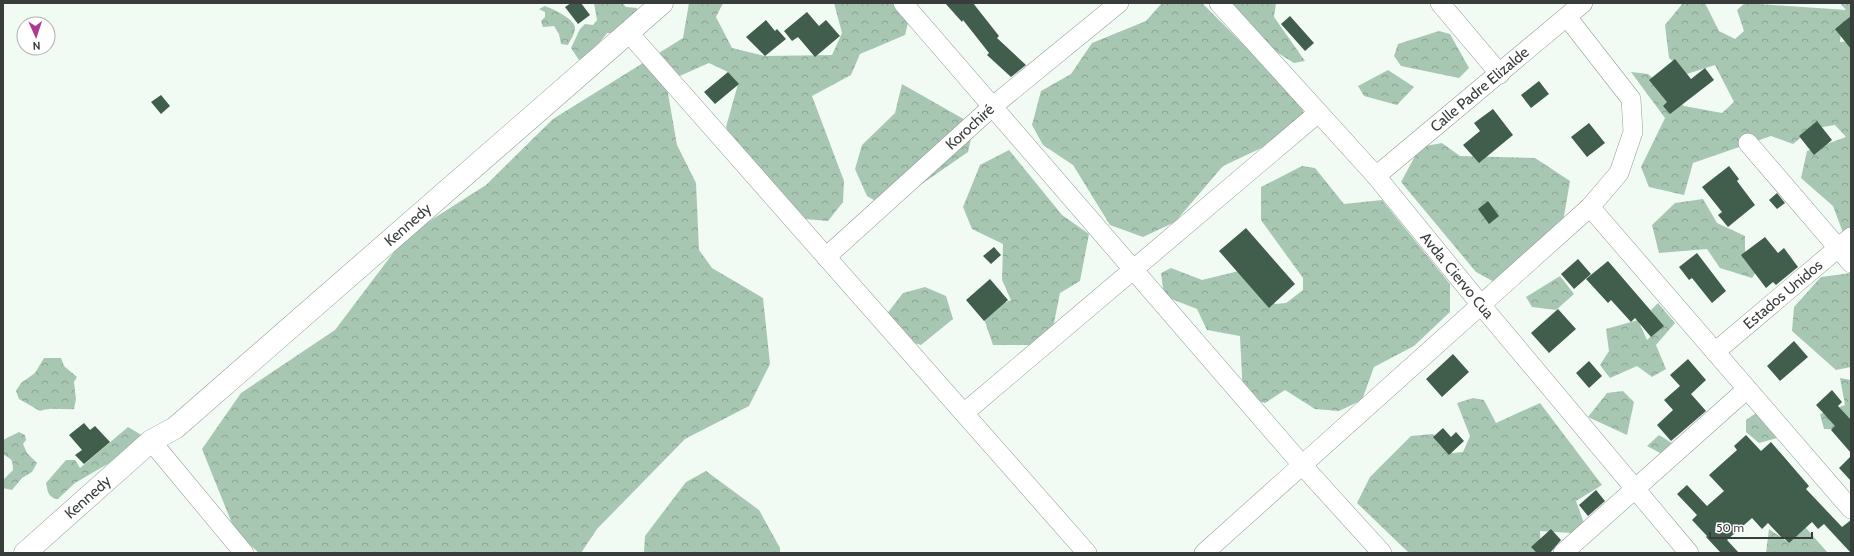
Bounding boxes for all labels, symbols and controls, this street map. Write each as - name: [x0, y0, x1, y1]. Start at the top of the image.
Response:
- north arrow: [16, 16, 56, 56]
- text: N: [32, 39, 41, 53]
- street label: Calle Padre Elizalde: [1427, 43, 1533, 136]
- street label: Korochiré: [942, 100, 998, 153]
- street label: Kennedy: [381, 199, 435, 250]
- street label: Avda. Ciervo Cua: [1417, 229, 1498, 323]
- street label: Estados Unidos: [1740, 256, 1826, 333]
- street label: Kennedy: [61, 472, 115, 523]
- scale bar: [1710, 514, 1812, 540]
- text: 50 m: [1716, 520, 1744, 535]

